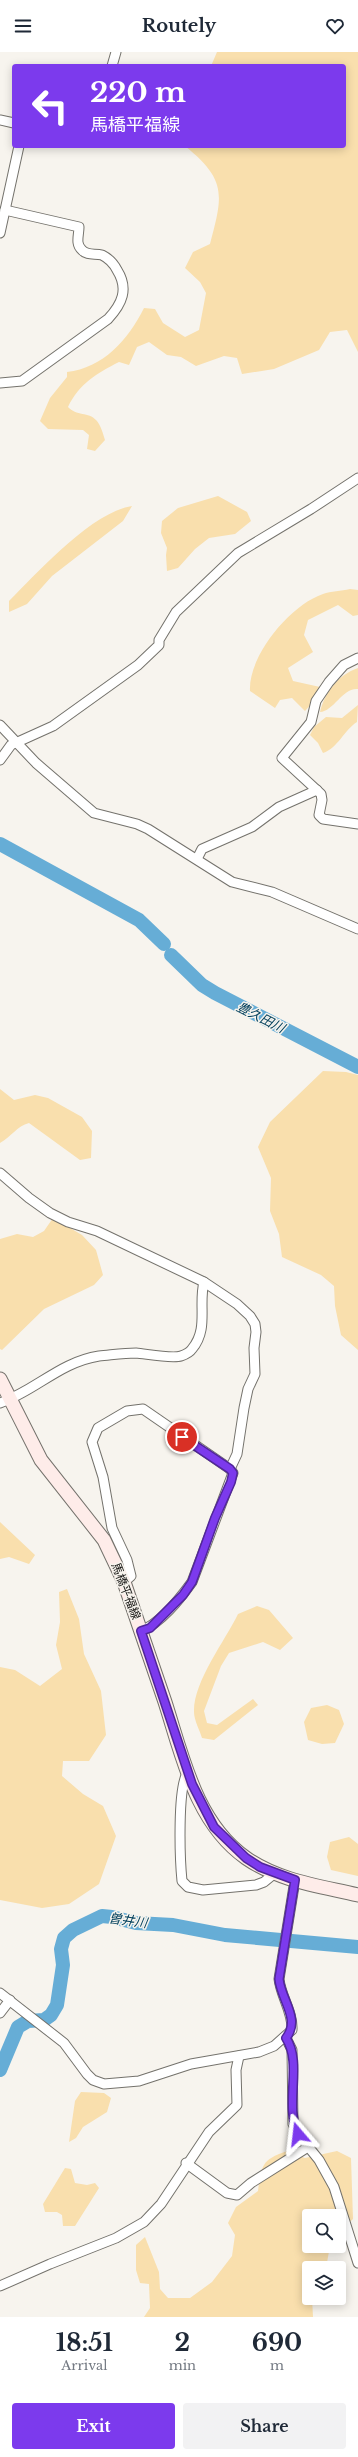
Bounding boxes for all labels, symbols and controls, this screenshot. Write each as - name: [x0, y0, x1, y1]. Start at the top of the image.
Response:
- icon: menu: [12, 15, 34, 37]
- text: Routely: [142, 15, 216, 37]
- icon: heart: [324, 15, 346, 37]
- text: 220 m: [90, 75, 186, 110]
- icon: left: [24, 80, 76, 132]
- text: 馬橋平福線: [90, 114, 180, 136]
- water label: 豊久田川: [234, 998, 290, 1038]
- pin: [165, 1420, 199, 1454]
- icon: arrive: [171, 1426, 193, 1448]
- street label: 馬橋平福線: [109, 1560, 144, 1622]
- water label: 曽井川: [107, 1909, 150, 1932]
- position arrow: [277, 2113, 319, 2155]
- map controls: [302, 2209, 346, 2305]
- button: search: [302, 2209, 346, 2253]
- button: layers: [302, 2261, 346, 2305]
- text: 18:51: [56, 2328, 113, 2357]
- text: 2: [175, 2328, 190, 2357]
- text: 690: [252, 2328, 302, 2357]
- text: Arrival: [61, 2357, 107, 2374]
- text: min: [169, 2357, 196, 2374]
- text: m: [270, 2357, 284, 2374]
- button: Exit: [12, 2403, 175, 2449]
- button: Share: [183, 2403, 346, 2449]

